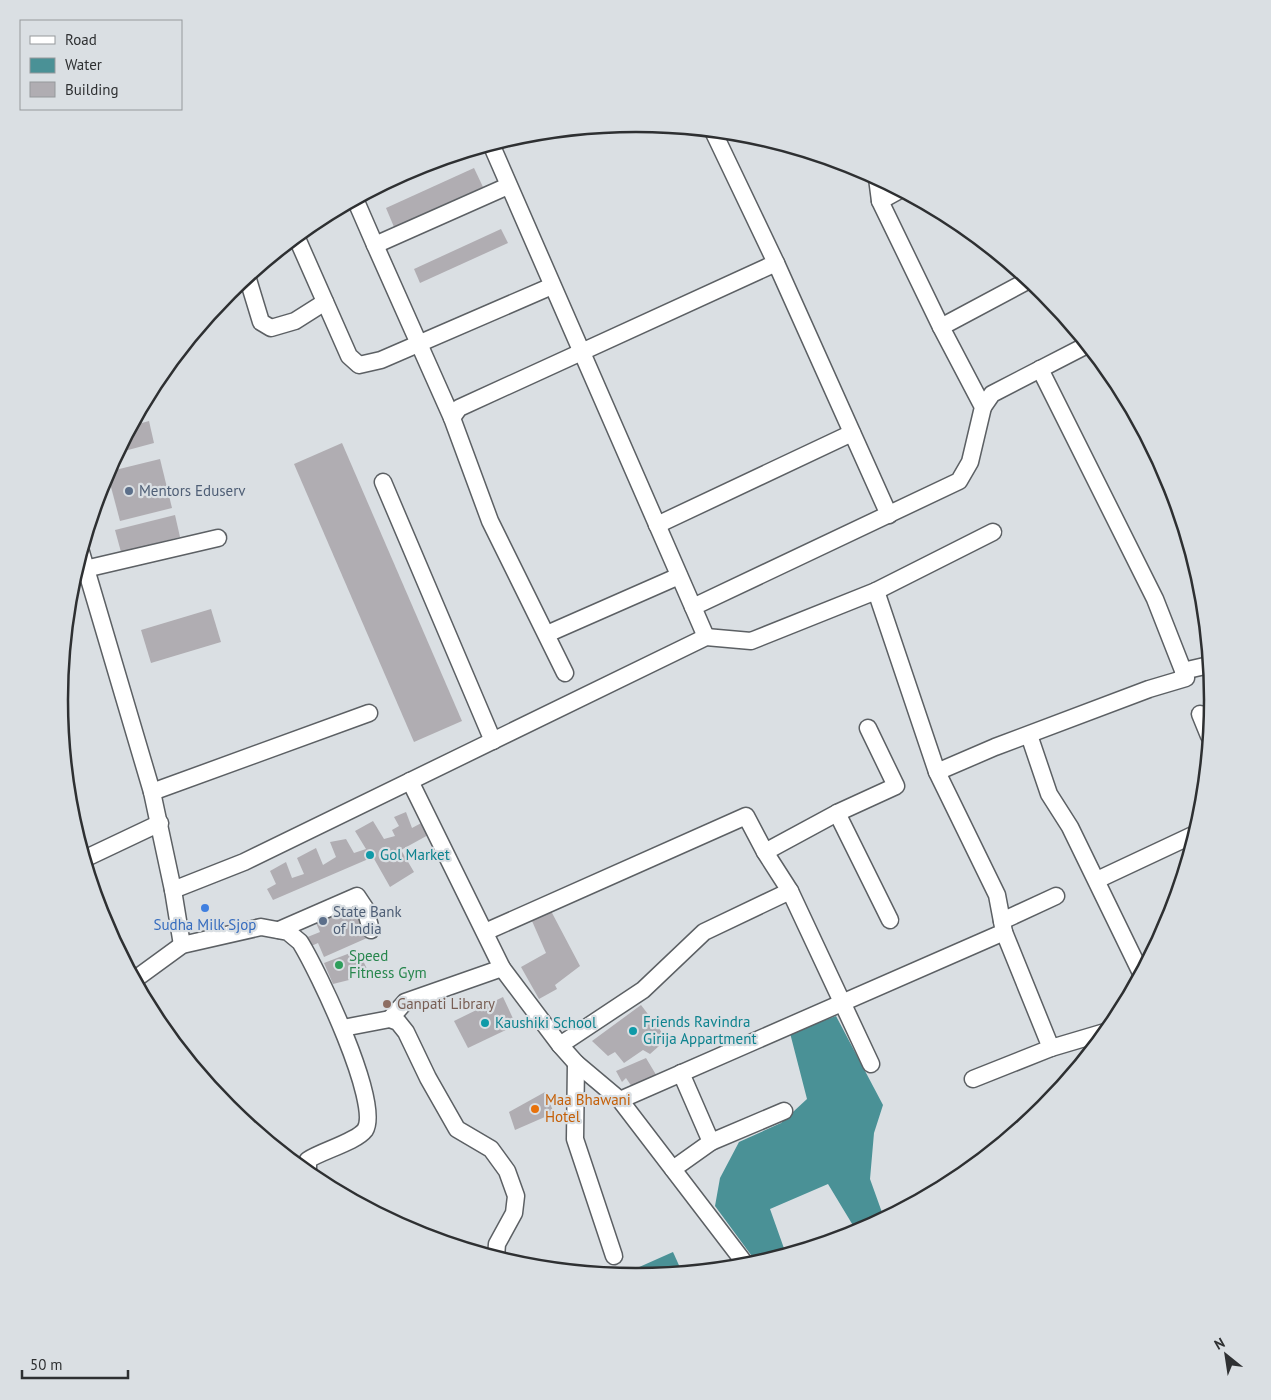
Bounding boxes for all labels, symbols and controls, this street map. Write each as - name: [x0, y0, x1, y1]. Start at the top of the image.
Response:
- legend: [20, 20, 182, 110]
- text: Road: [65, 30, 97, 49]
- text: Water: [65, 55, 102, 74]
- text: Building: [65, 80, 119, 99]
- place label: Mentors Eduserv: [139, 481, 246, 500]
- marker: Mentors Eduserv: [123, 485, 135, 497]
- place label: Gol Market: [380, 845, 450, 864]
- marker: Gol Market: [364, 849, 376, 861]
- marker: Sudha Milk Sjop: [199, 902, 211, 914]
- place label: State Bank of India: [333, 902, 402, 938]
- place label: Sudha Milk Sjop: [154, 915, 256, 934]
- marker: State Bank of India: [317, 915, 329, 927]
- place label: Speed Fitness Gym: [349, 946, 427, 982]
- marker: Speed Fitness Gym: [333, 959, 345, 971]
- place label: Ganpati Library: [397, 994, 495, 1013]
- marker: Ganpati Library: [381, 998, 393, 1010]
- place label: Friends Ravindra Girija Appartment: [643, 1012, 756, 1048]
- place label: Kaushiki School: [495, 1013, 597, 1032]
- marker: Kaushiki School: [479, 1017, 491, 1029]
- marker: Friends Ravindra Girija Appartment: [627, 1025, 639, 1037]
- place label: Maa Bhawani Hotel: [545, 1090, 631, 1126]
- marker: Maa Bhawani Hotel: [529, 1103, 541, 1115]
- north arrow: [1201, 1330, 1251, 1380]
- text: N: [1211, 1334, 1228, 1354]
- scale bar: [22, 1348, 129, 1380]
- text: 50 m: [30, 1355, 63, 1374]

